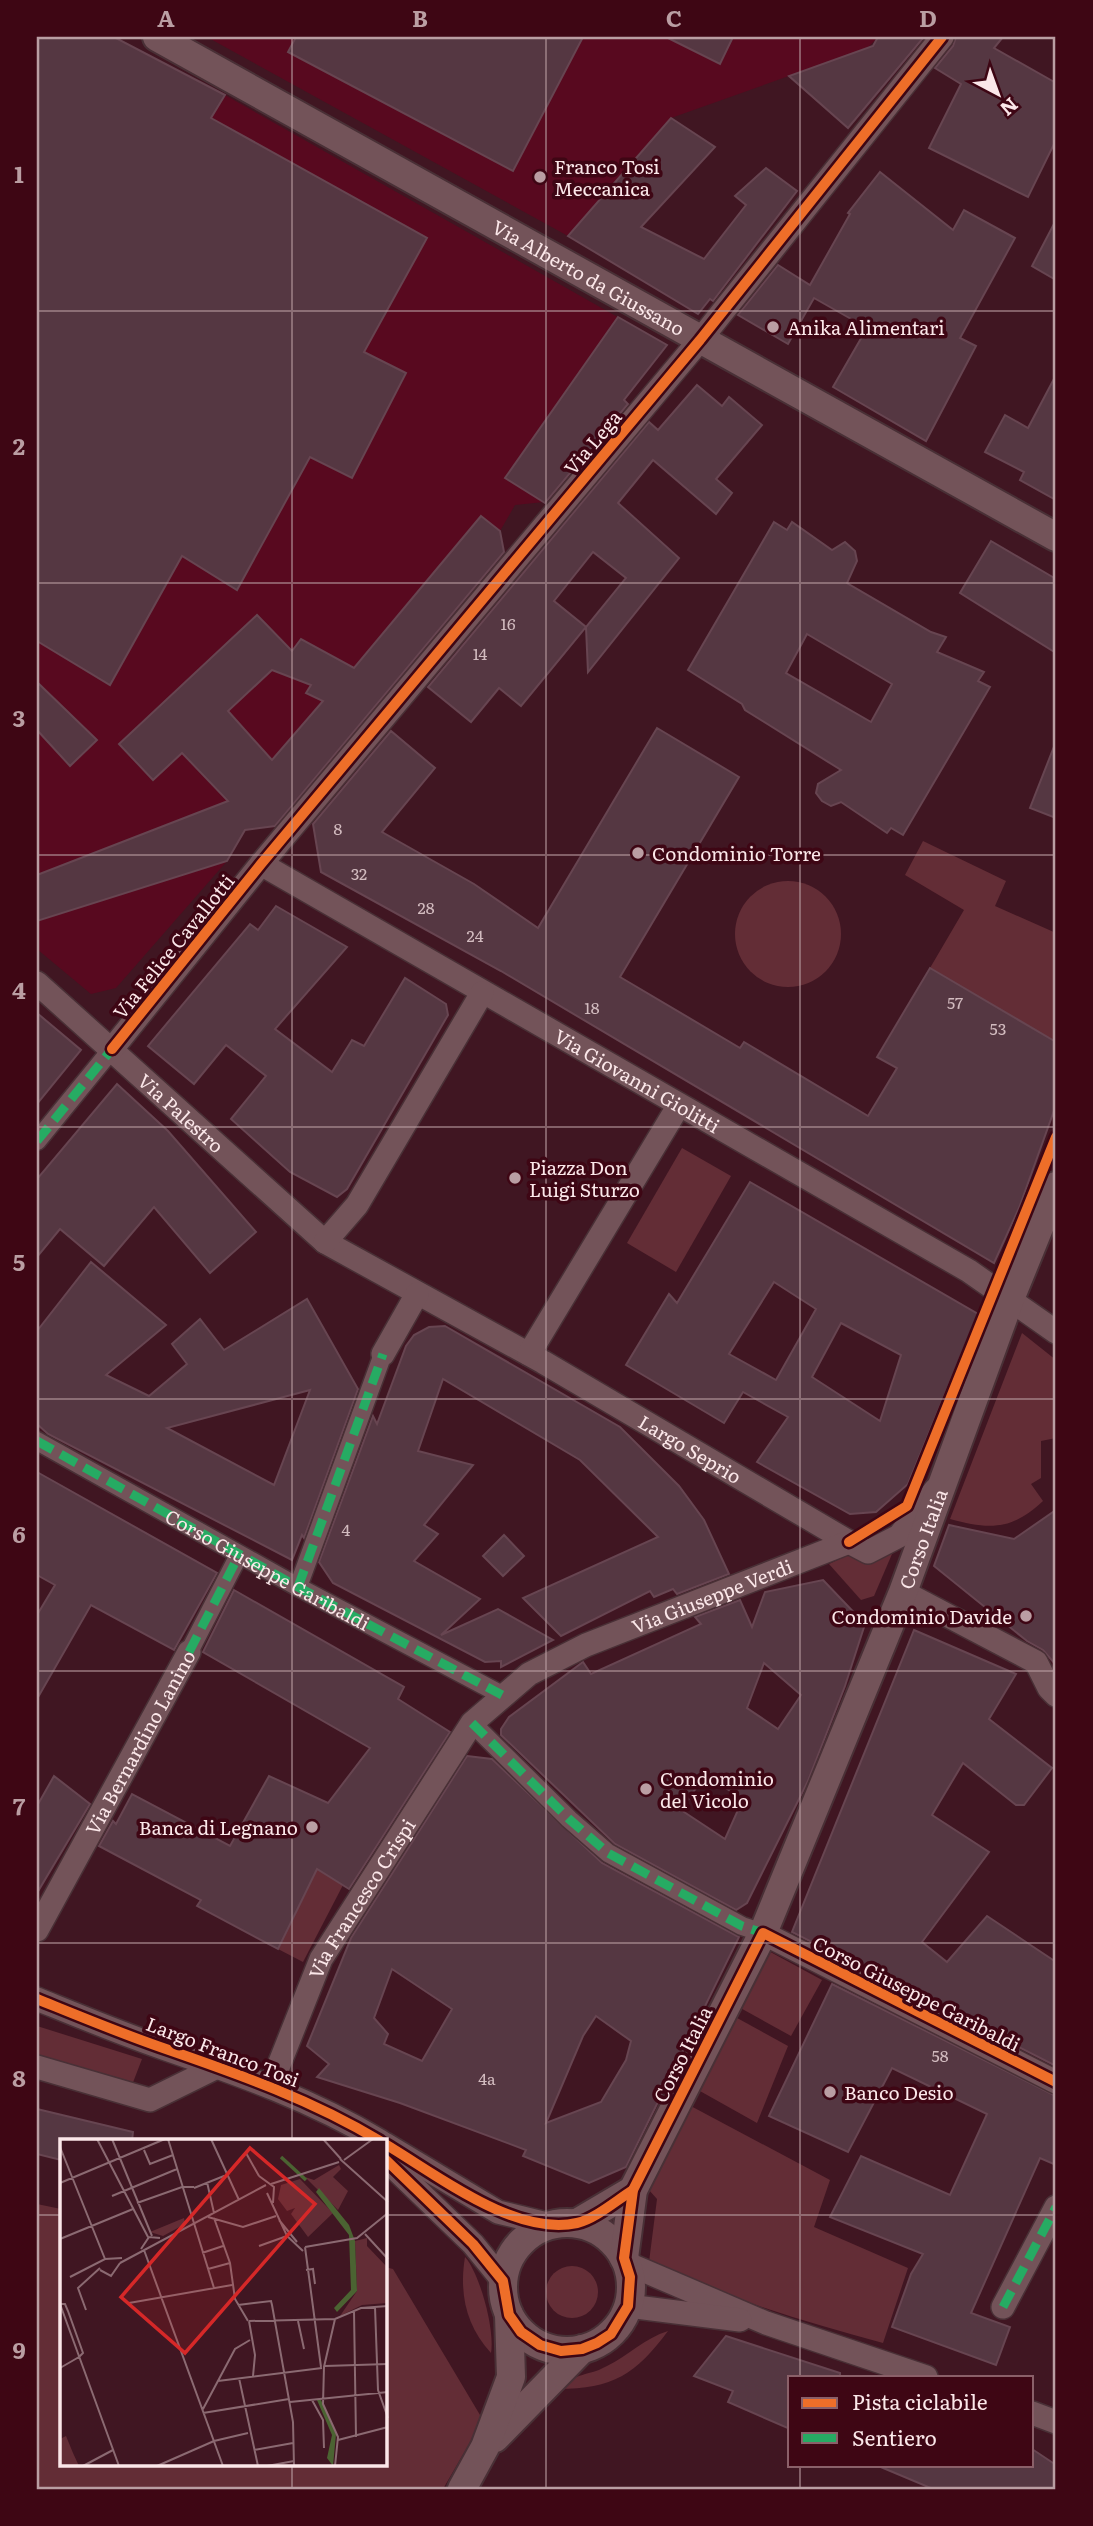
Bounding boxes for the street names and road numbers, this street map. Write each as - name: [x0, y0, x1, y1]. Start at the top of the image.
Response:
- street label: Via Alberto da Giussano: [487, 212, 690, 342]
- street label: Via Lega: [557, 403, 628, 480]
- street label: Via Felice Cavallotti: [106, 868, 240, 1024]
- street label: Via Giovanni Giolitti: [549, 1022, 725, 1139]
- street label: Via Palestro: [132, 1066, 230, 1159]
- street label: Largo Seprio: [633, 1407, 747, 1490]
- street label: Corso Italia: [891, 1484, 954, 1593]
- street label: Corso Giuseppe Garibaldi: [160, 1502, 375, 1637]
- street label: Via Giuseppe Verdi: [627, 1552, 796, 1640]
- street label: Via Bernardino Lanino: [78, 1645, 202, 1840]
- street label: Via Francesco Crispi: [301, 1813, 421, 1982]
- street label: Corso Giuseppe Garibaldi: [808, 1928, 1026, 2058]
- street label: Corso Italia: [646, 2000, 719, 2107]
- street label: Largo Franco Tosi: [142, 2009, 304, 2093]

